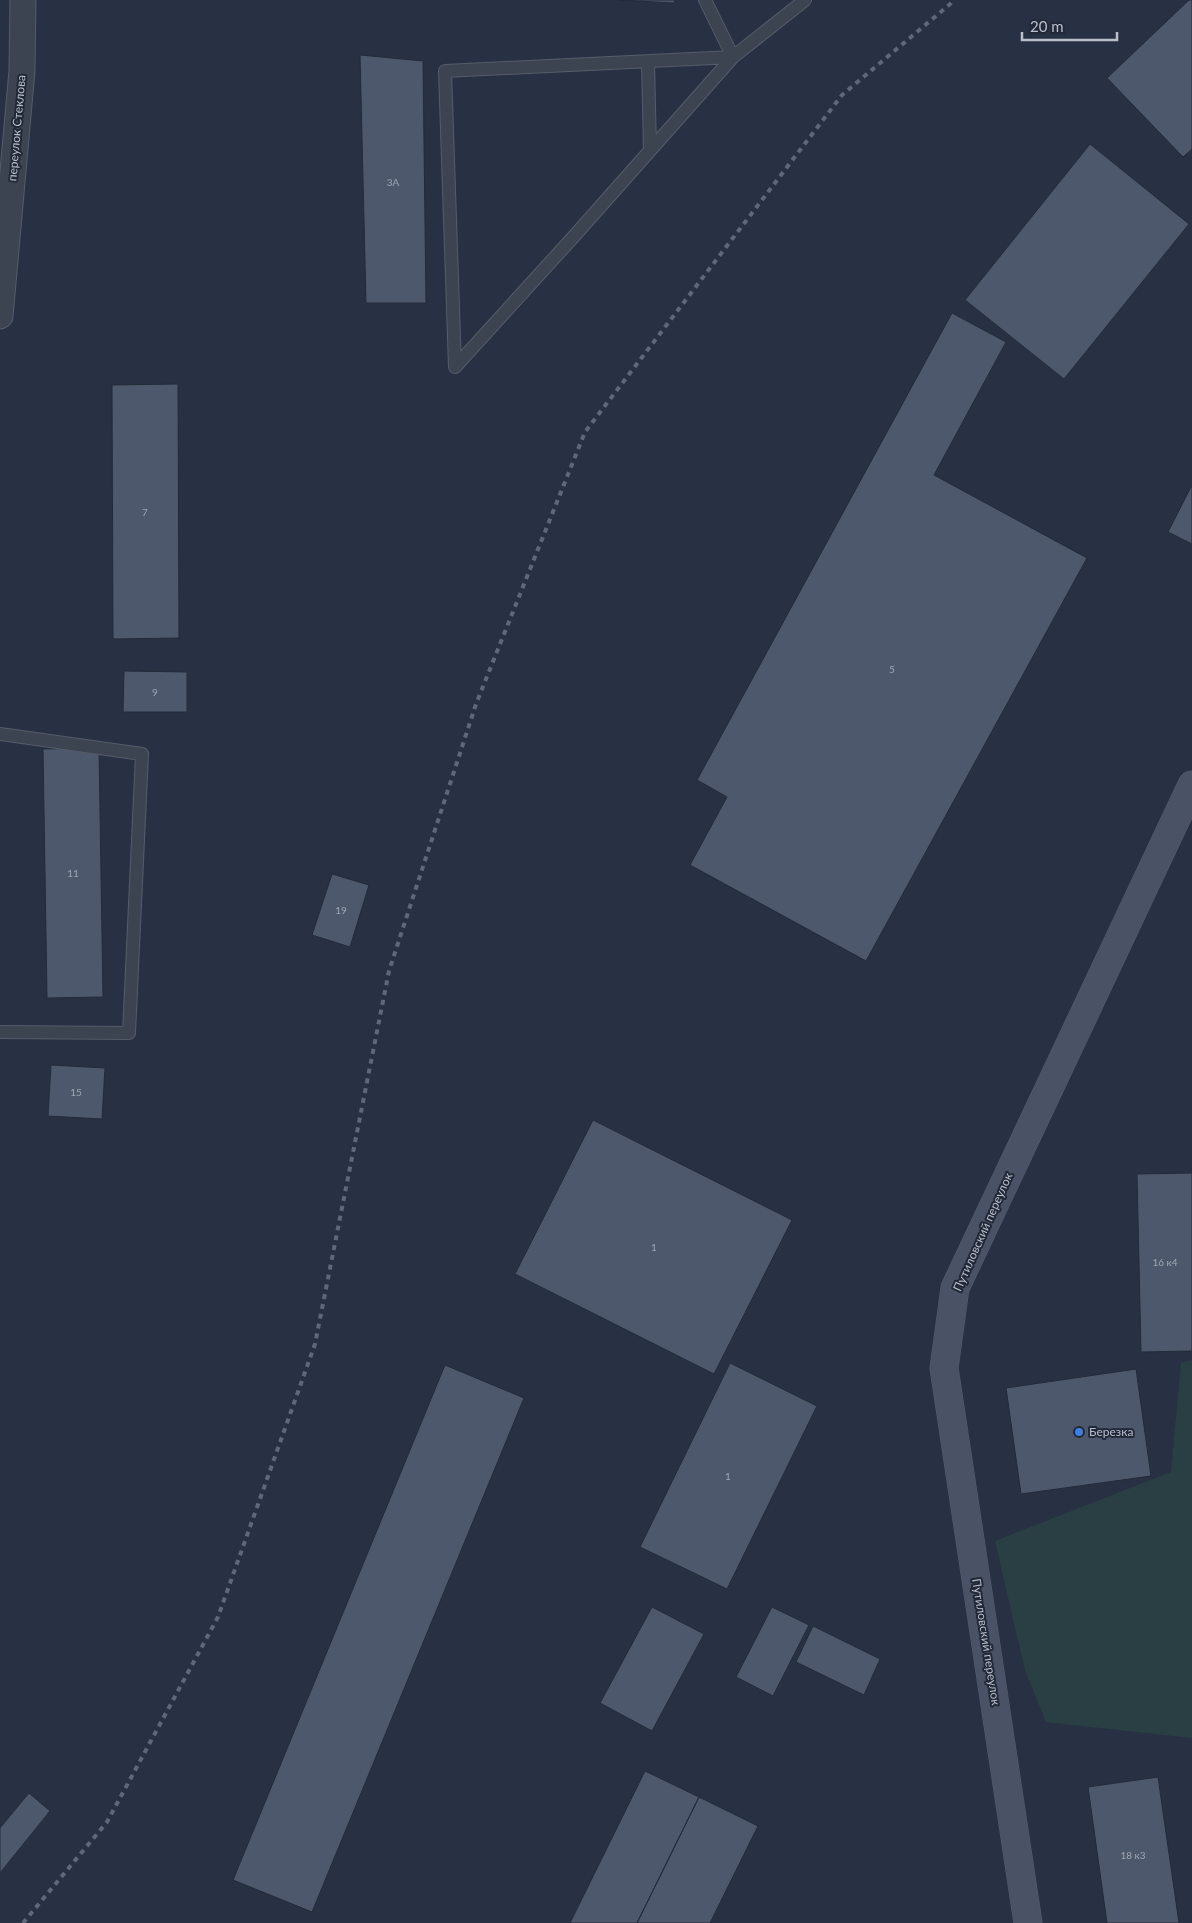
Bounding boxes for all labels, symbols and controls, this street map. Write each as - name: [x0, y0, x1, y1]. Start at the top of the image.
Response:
- scale bar: [1022, 10, 1117, 42]
- text: 20 m: [1030, 17, 1064, 35]
- street label: переулок Стеклова: [4, 74, 29, 182]
- house number: 3А: [387, 176, 400, 188]
- house number: 7: [142, 506, 148, 518]
- house number: 5: [889, 663, 895, 675]
- house number: 9: [152, 686, 158, 698]
- house number: 11: [67, 867, 79, 879]
- house number: 19: [335, 904, 347, 916]
- house number: 15: [70, 1086, 82, 1098]
- street label: Путиловский переулок: [950, 1170, 1016, 1293]
- house number: 1: [651, 1241, 657, 1253]
- house number: 16 к4: [1152, 1256, 1178, 1268]
- place label: Березка: [1089, 1424, 1133, 1439]
- marker: Березка: [1073, 1426, 1085, 1438]
- house number: 1: [725, 1470, 731, 1482]
- street label: Путиловский переулок: [969, 1577, 1004, 1707]
- house number: 18 к3: [1120, 1849, 1146, 1861]

